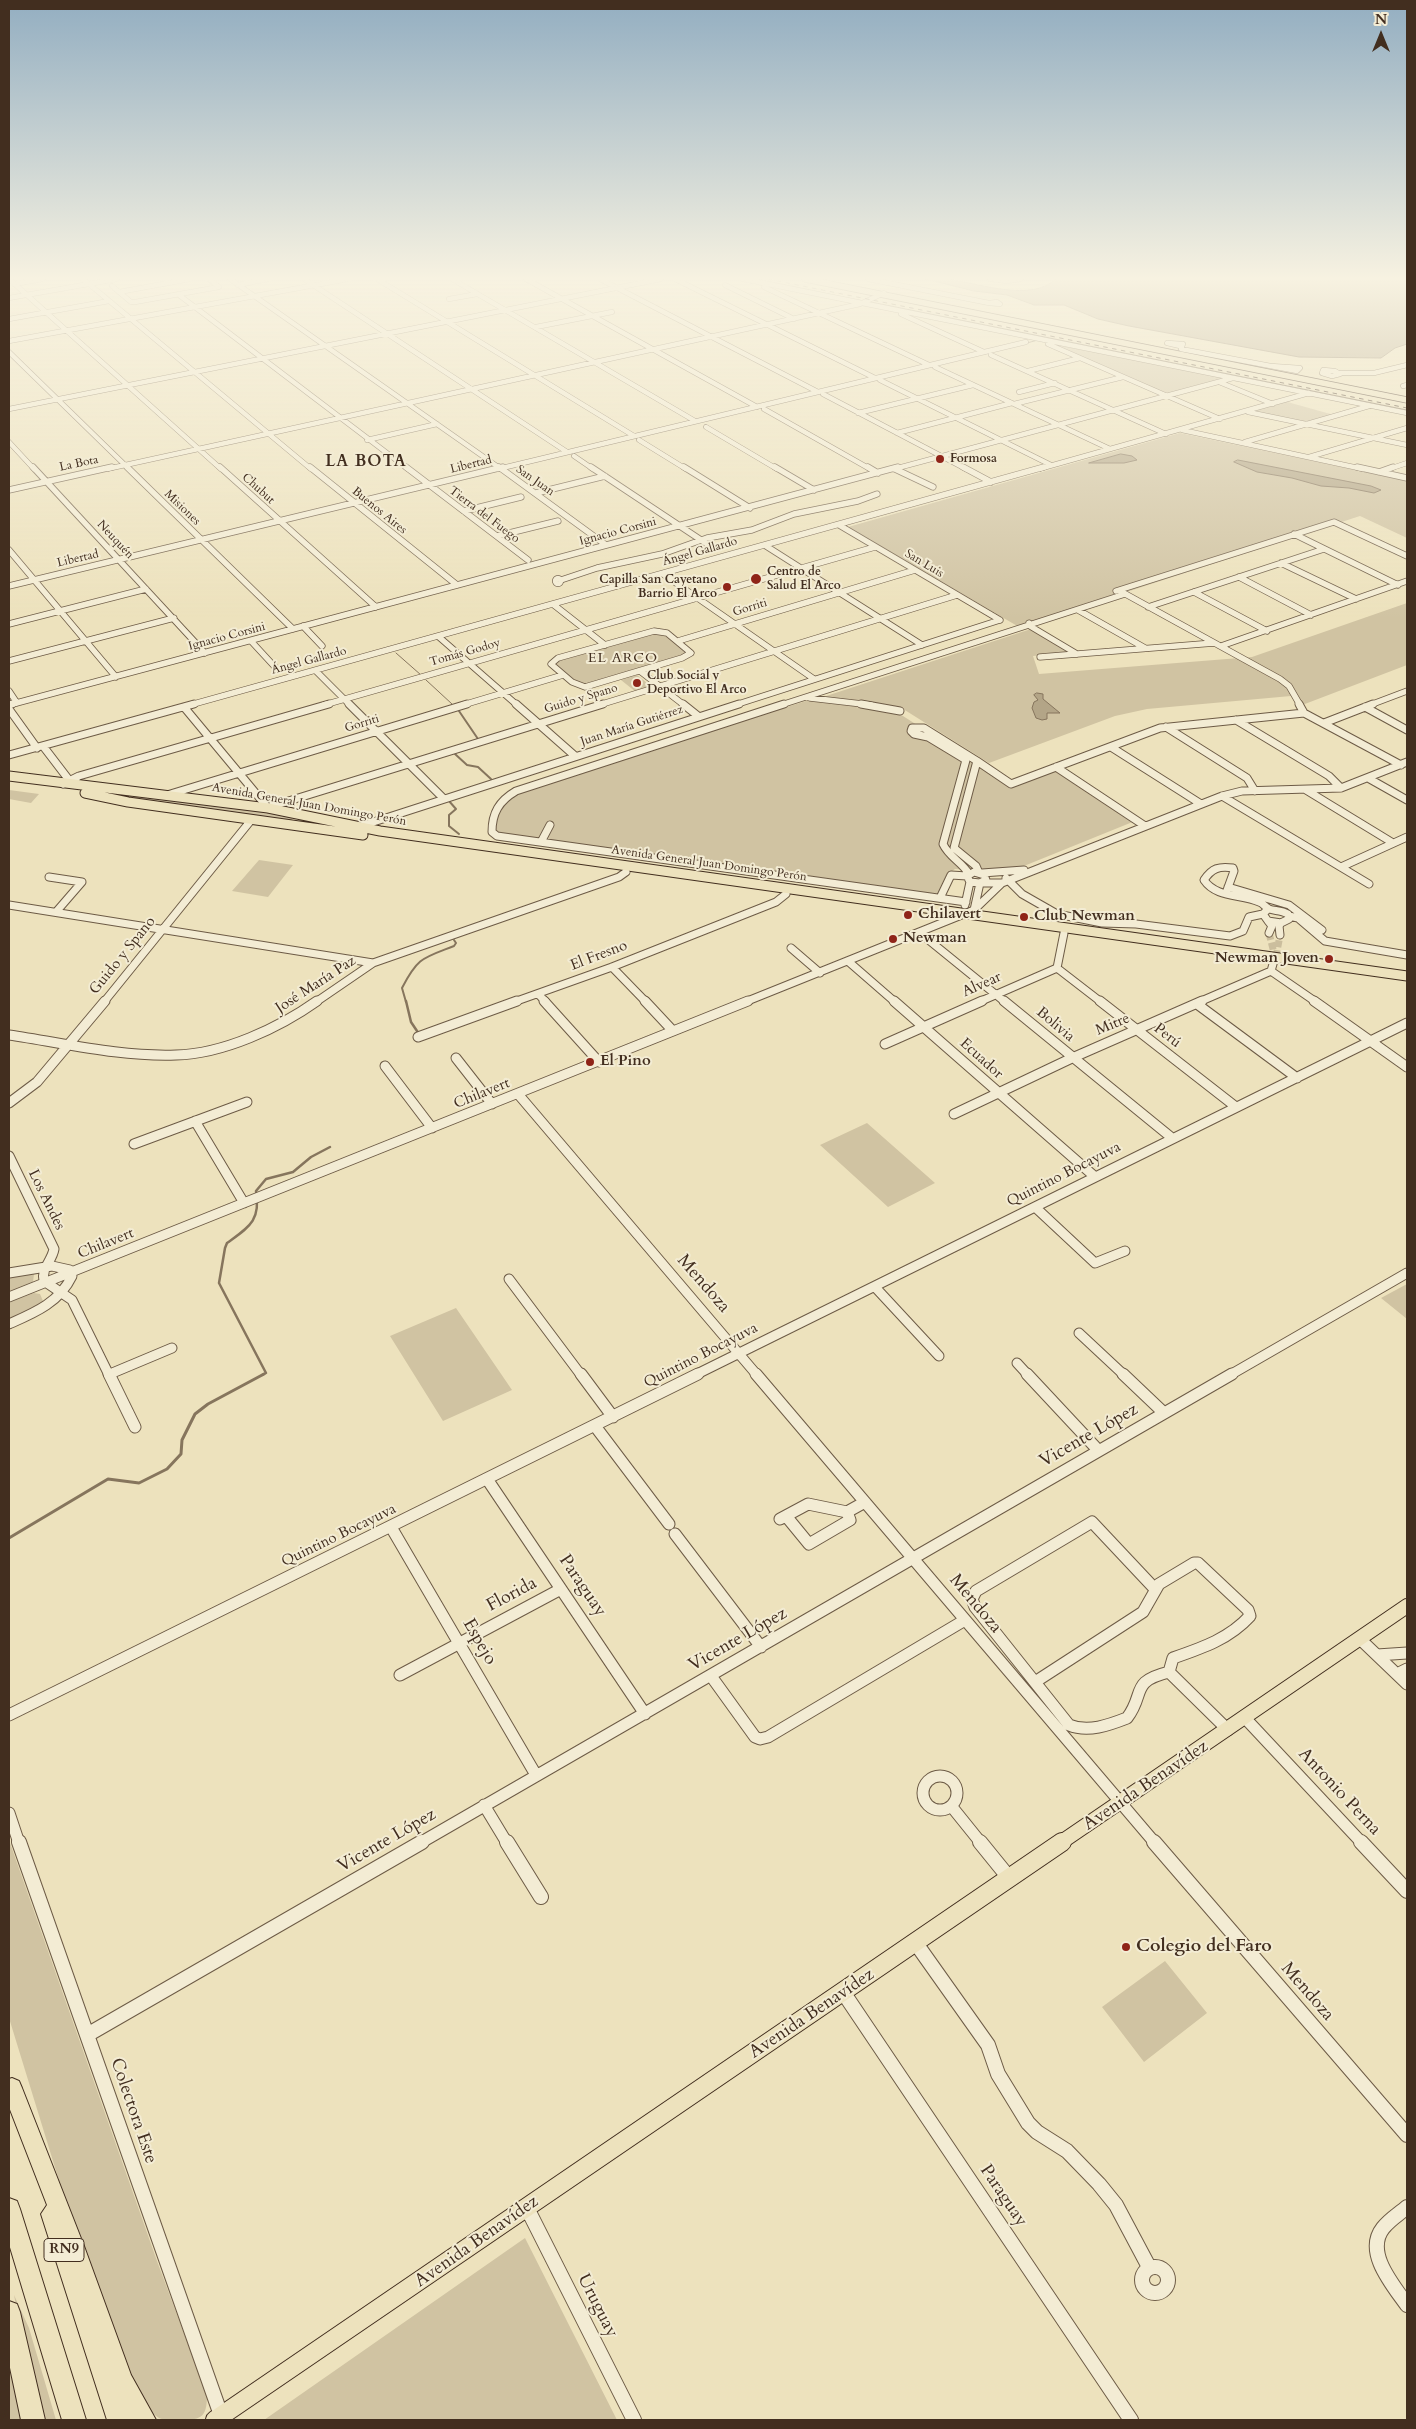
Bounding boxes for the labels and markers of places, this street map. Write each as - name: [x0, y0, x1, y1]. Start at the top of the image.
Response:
- place label: Formosa: [950, 452, 997, 466]
- marker: Formosa: [934, 453, 946, 465]
- place label: Centro de Salud El Arco: [767, 565, 841, 593]
- marker: Centro de Salud El Arco: [749, 572, 763, 586]
- place label: Capilla San Cayetano Barrio El Arco: [599, 573, 717, 601]
- marker: Capilla San Cayetano Barrio El Arco: [721, 581, 733, 593]
- place label: Club Social y Deportivo El Arco: [647, 669, 746, 697]
- marker: Club Social y Deportivo El Arco: [631, 677, 643, 689]
- place label: Chilavert: [918, 906, 981, 924]
- place label: Club Newman: [1034, 908, 1135, 926]
- marker: Chilavert: [902, 909, 914, 921]
- marker: Club Newman: [1018, 911, 1030, 923]
- place label: Newman: [903, 930, 967, 948]
- marker: Newman: [887, 933, 899, 945]
- place label: Newman Joven: [1215, 950, 1319, 968]
- marker: Newman Joven: [1323, 953, 1335, 965]
- place label: El Pino: [600, 1053, 651, 1071]
- marker: El Pino: [584, 1056, 596, 1068]
- place label: Colegio del Faro: [1136, 1936, 1272, 1958]
- marker: Colegio del Faro: [1120, 1941, 1132, 1953]

